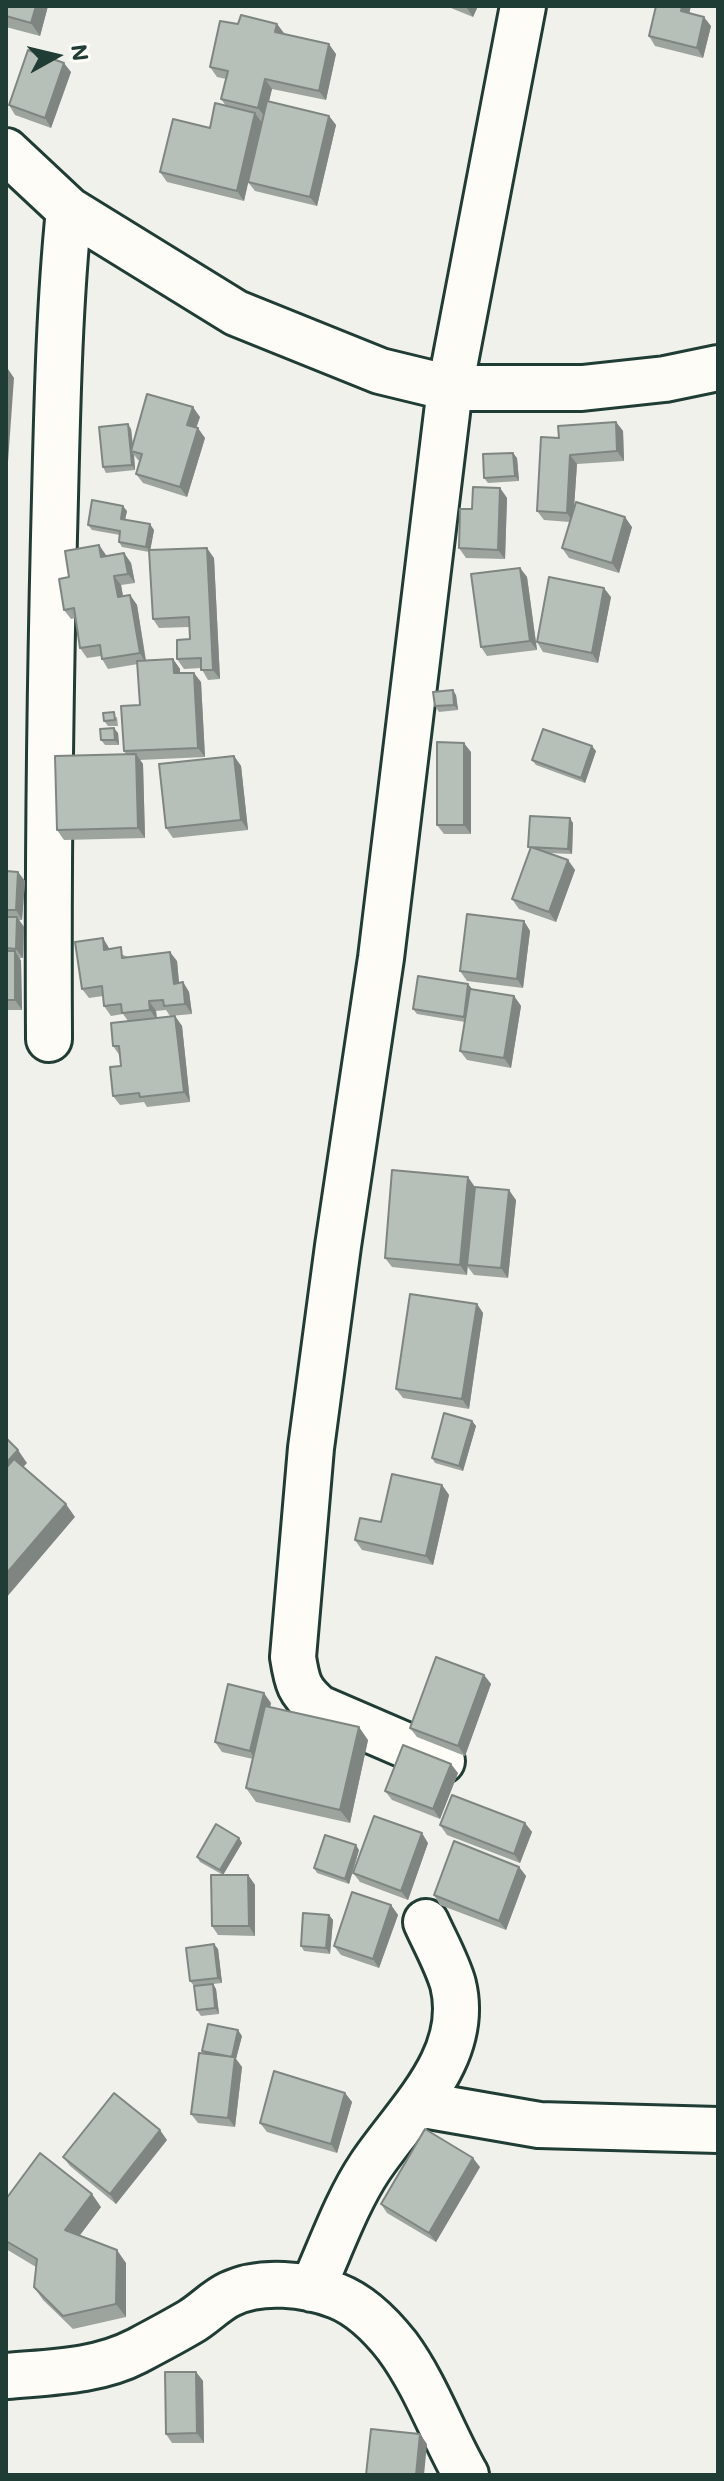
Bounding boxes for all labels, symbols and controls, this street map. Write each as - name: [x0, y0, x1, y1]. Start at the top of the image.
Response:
- north arrow: [16, 16, 96, 96]
- text: N: [65, 42, 96, 63]

